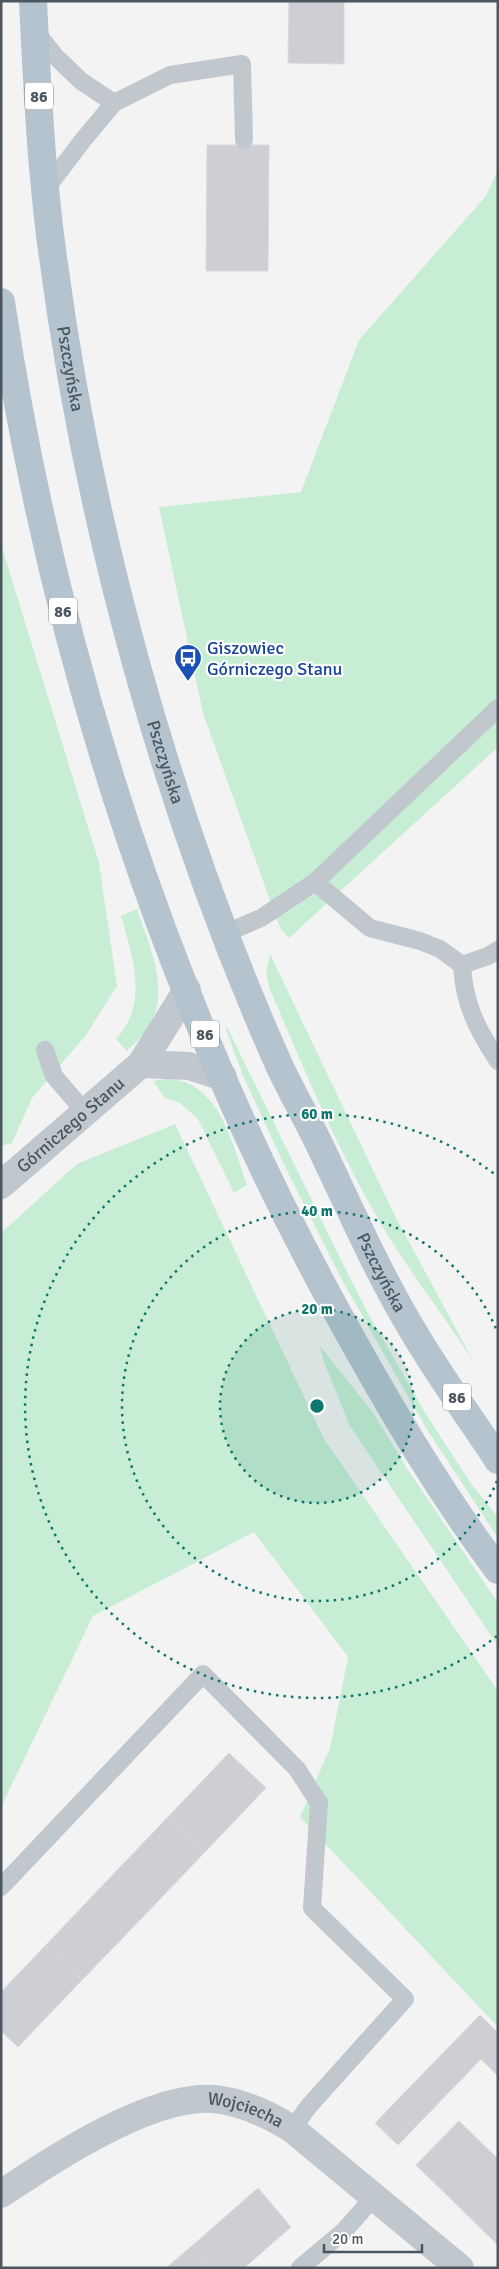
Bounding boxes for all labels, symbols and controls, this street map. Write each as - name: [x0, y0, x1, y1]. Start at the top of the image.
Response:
- road number: 86: [25, 82, 53, 110]
- street label: Pszczyńska: [52, 324, 89, 413]
- road number: 86: [49, 598, 77, 624]
- place label: Giszowiec Górniczego Stanu: [207, 637, 342, 680]
- bus stop icon: Giszowiec Górniczego Stanu: [173, 643, 203, 682]
- street label: Pszczyńska: [142, 718, 189, 807]
- road number: 86: [191, 1021, 219, 1048]
- street label: Górniczego Stanu: [12, 1072, 129, 1177]
- text: 60 m: [301, 1105, 333, 1123]
- text: 40 m: [301, 1202, 333, 1220]
- street label: Pszczyńska: [352, 1229, 411, 1316]
- text: 20 m: [301, 1300, 333, 1318]
- road number: 86: [443, 1384, 471, 1410]
- centre of rings: [308, 1397, 326, 1415]
- street label: Wojciecha: [207, 2087, 288, 2133]
- scale bar: [324, 2222, 422, 2254]
- text: 20 m: [332, 2230, 363, 2248]

